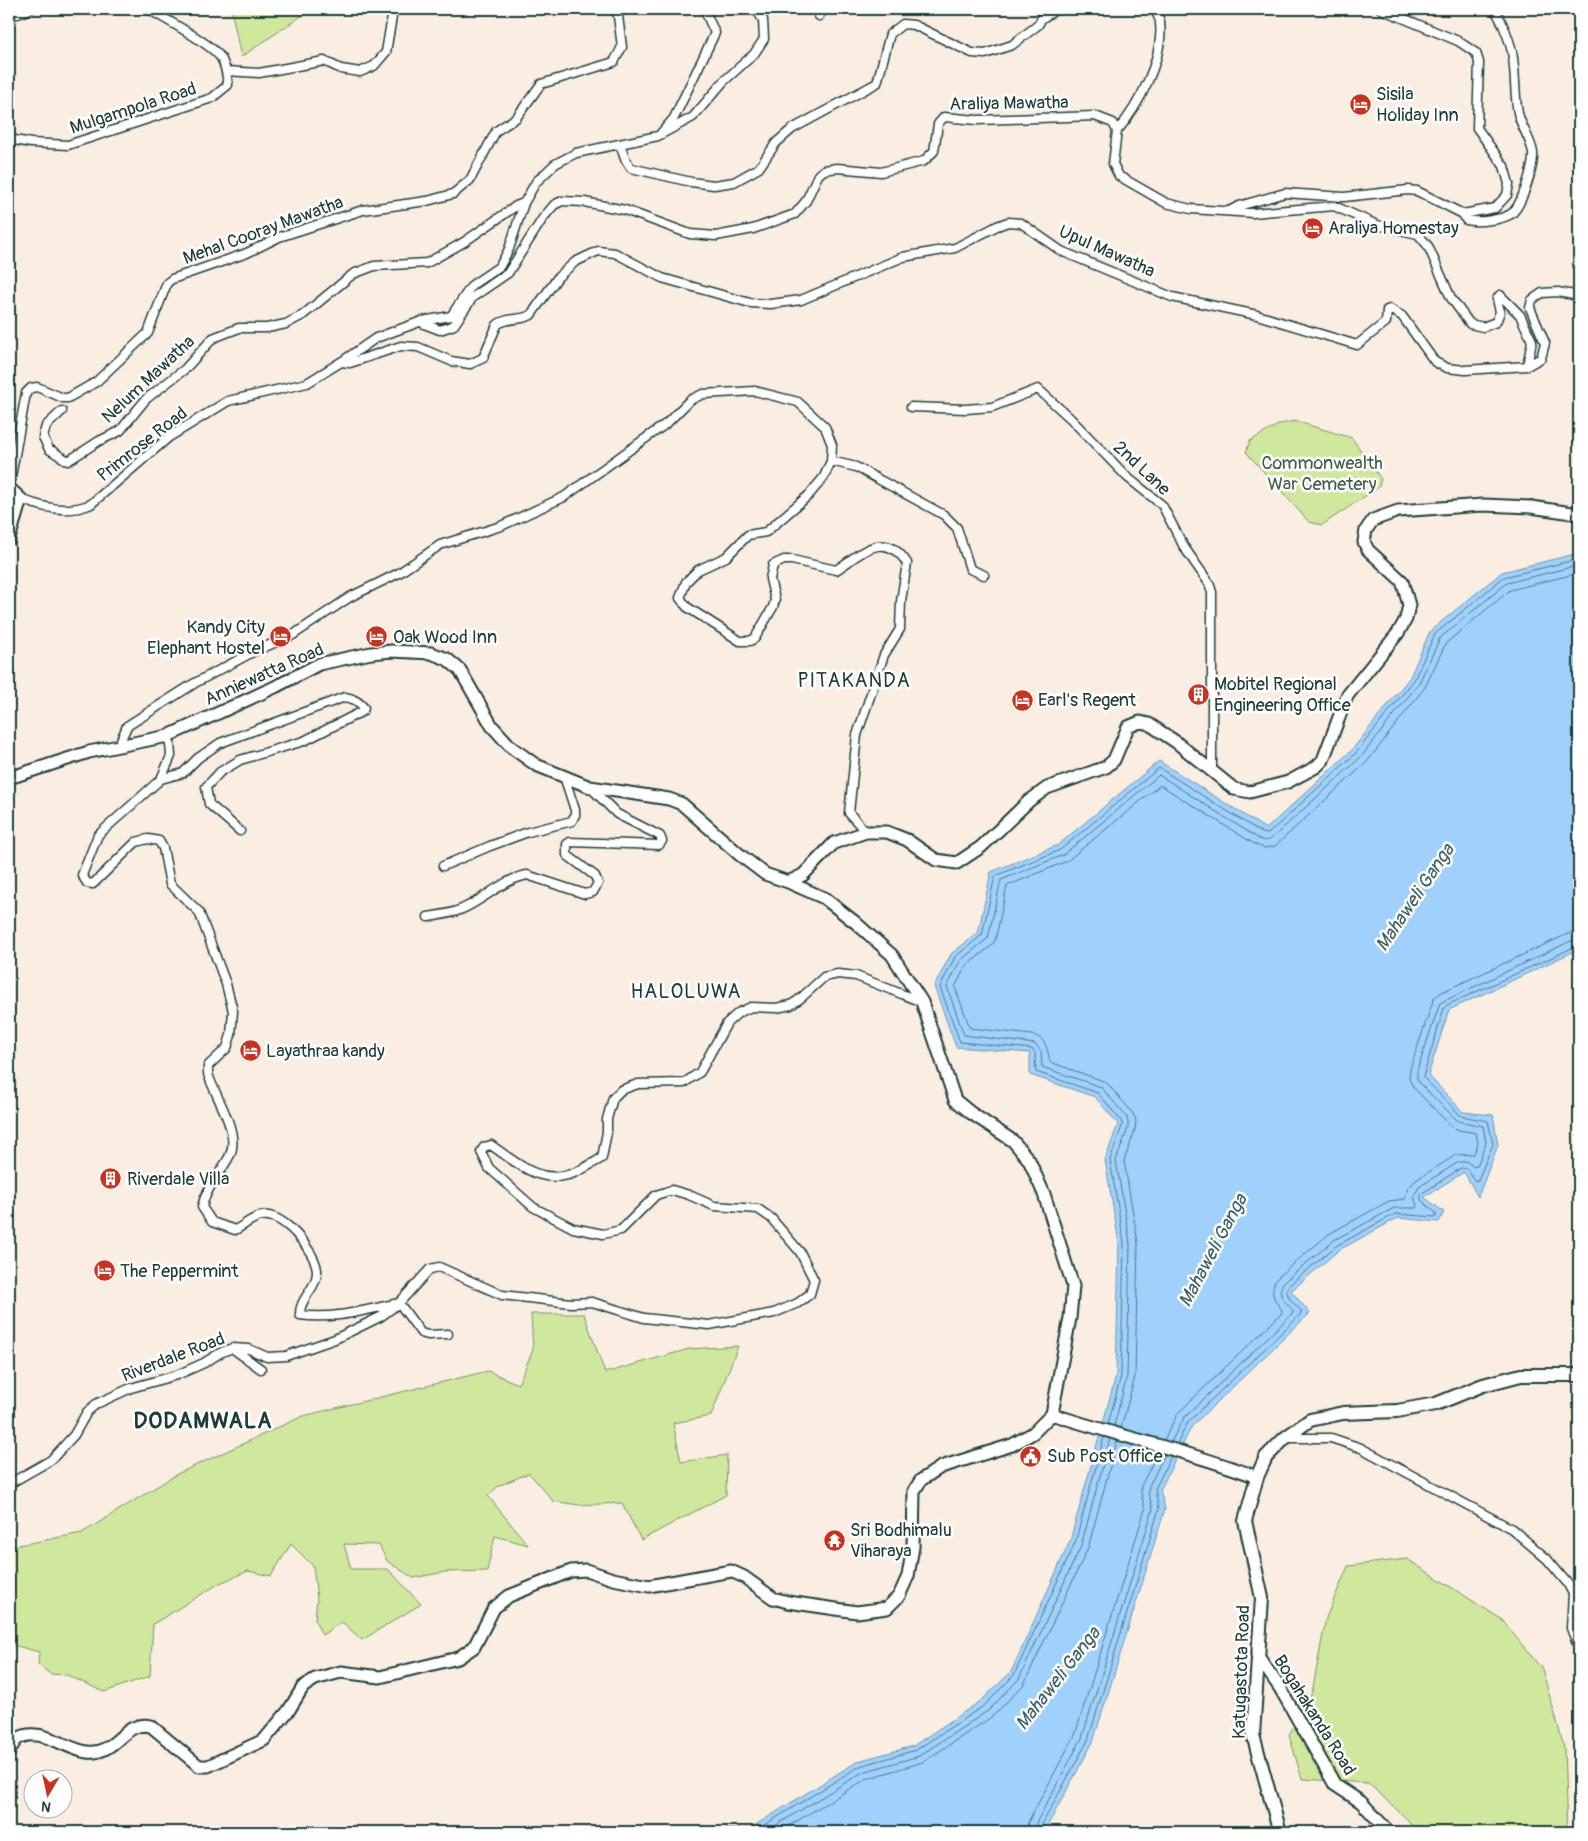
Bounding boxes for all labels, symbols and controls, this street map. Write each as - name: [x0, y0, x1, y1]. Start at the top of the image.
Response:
- street label: Mulgampola Road: [67, 77, 199, 140]
- place label: Sisila Holiday Inn: [1376, 83, 1459, 127]
- street label: Araliya Mawatha: [949, 91, 1069, 116]
- hotel icon: Sisila Holiday Inn: [1348, 92, 1372, 116]
- street label: Mehal Cooray Mawatha: [180, 191, 347, 270]
- hotel icon: Araliya Homestay: [1300, 216, 1324, 240]
- place label: Araliya Homestay: [1328, 217, 1459, 240]
- street label: Upul Mawatha: [1055, 220, 1159, 283]
- street label: Nelum Mawatha: [97, 330, 200, 428]
- street label: Primrose Road: [92, 402, 192, 487]
- street label: 2nd Lane: [1108, 436, 1175, 501]
- park label: Commonwealth War Cemetery: [1261, 452, 1383, 496]
- place label: Kandy City Elephant Hostel: [147, 616, 265, 660]
- hotel icon: Kandy City Elephant Hostel: [269, 625, 293, 649]
- hotel icon: Oak Wood Inn: [365, 625, 389, 649]
- place label: Oak Wood Inn: [393, 626, 497, 649]
- street label: Anniewatta Road: [201, 638, 327, 711]
- district label: PITAKANDA: [797, 668, 911, 693]
- place label: Mobitel Regional Engineering Office: [1214, 673, 1351, 717]
- building icon: Mobitel Regional Engineering Office: [1186, 682, 1210, 706]
- hotel icon: Earl's Regent: [1010, 688, 1034, 712]
- place label: Earl's Regent: [1038, 689, 1137, 712]
- water label: Mahaweli Ganga: [1370, 838, 1460, 956]
- district label: HALOLUWA: [631, 979, 742, 1004]
- hotel icon: Layathraa kandy: [238, 1039, 262, 1063]
- place label: Layathraa kandy: [266, 1040, 385, 1063]
- building icon: Riverdale Villa: [99, 1167, 123, 1191]
- place label: Riverdale Villa: [127, 1168, 229, 1191]
- water label: Mahaweli Ganga: [1173, 1189, 1253, 1311]
- hotel icon: The Peppermint: [92, 1259, 116, 1283]
- place label: The Peppermint: [120, 1260, 239, 1283]
- street label: Riverdale Road: [118, 1327, 228, 1388]
- district label: DODAMWALA: [133, 1407, 273, 1435]
- public building icon: Sub Post Office: [1019, 1444, 1043, 1468]
- place label: Sub Post Office: [1047, 1445, 1163, 1468]
- place label: Sri Bodhimalu Viharaya: [850, 1519, 952, 1563]
- temple icon: Sri Bodhimalu Viharaya: [822, 1528, 846, 1552]
- street label: Katugastota Road: [1228, 1605, 1255, 1739]
- water label: Mahaweli Ganga: [1010, 1621, 1106, 1735]
- street label: Bogahakanda Road: [1268, 1651, 1361, 1780]
- north arrow: [22, 1768, 72, 1818]
- text: N: [40, 1797, 52, 1815]

